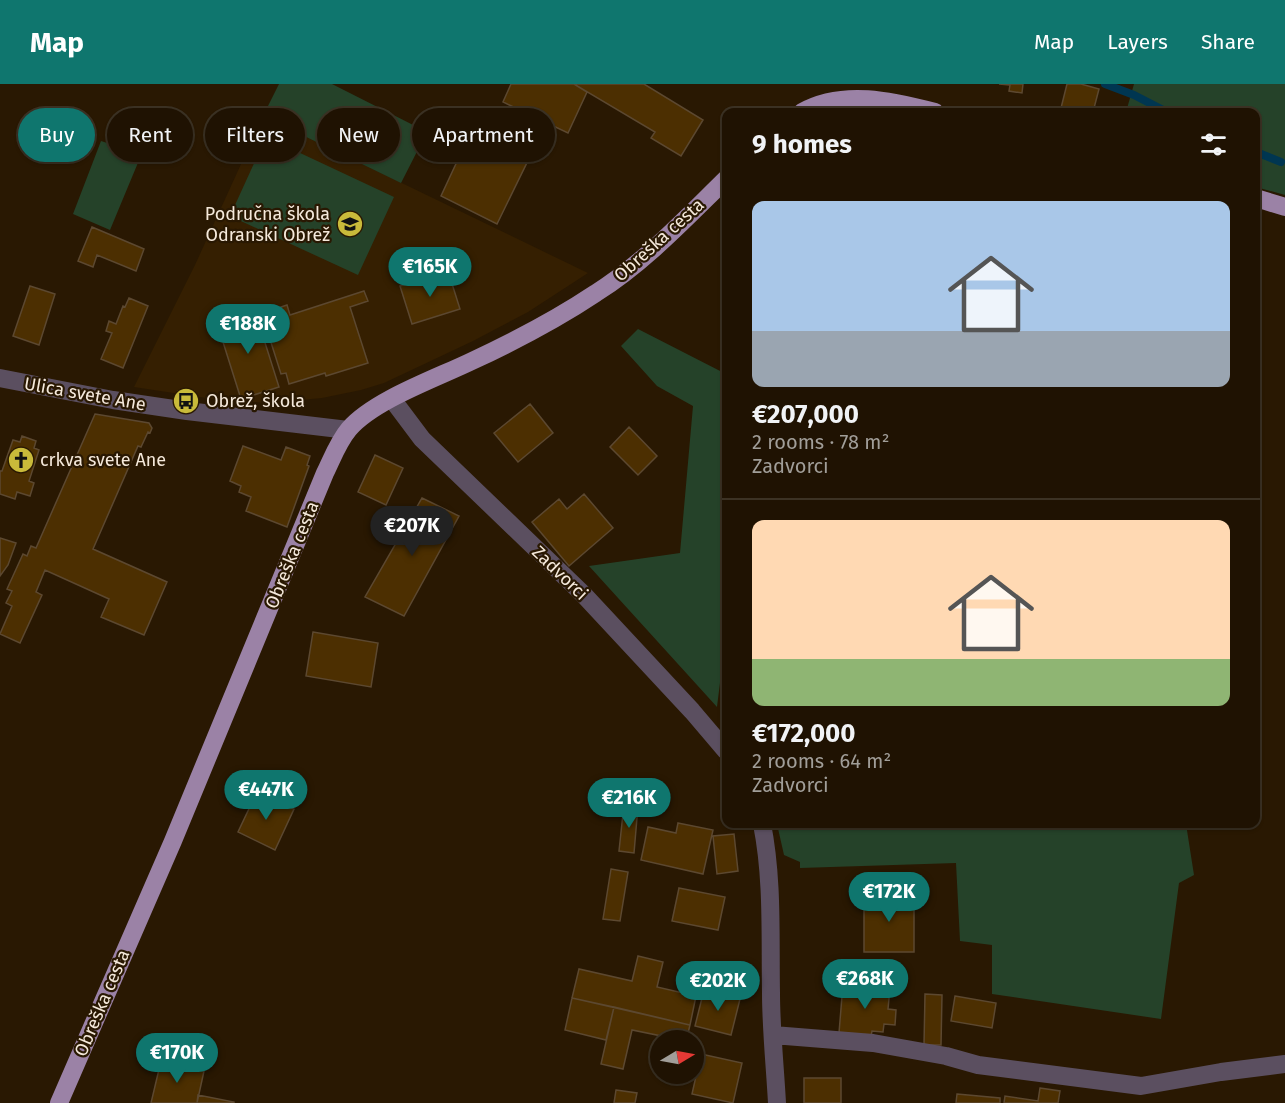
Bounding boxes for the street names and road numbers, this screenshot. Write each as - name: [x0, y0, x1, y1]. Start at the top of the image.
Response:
- street label: Obreška cesta: [609, 194, 709, 286]
- street label: Ulica svete Ane: [22, 372, 148, 416]
- street label: Obreška cesta: [260, 498, 324, 612]
- street label: Zadvorci: [528, 541, 592, 605]
- street label: Obreška cesta: [70, 946, 134, 1060]

